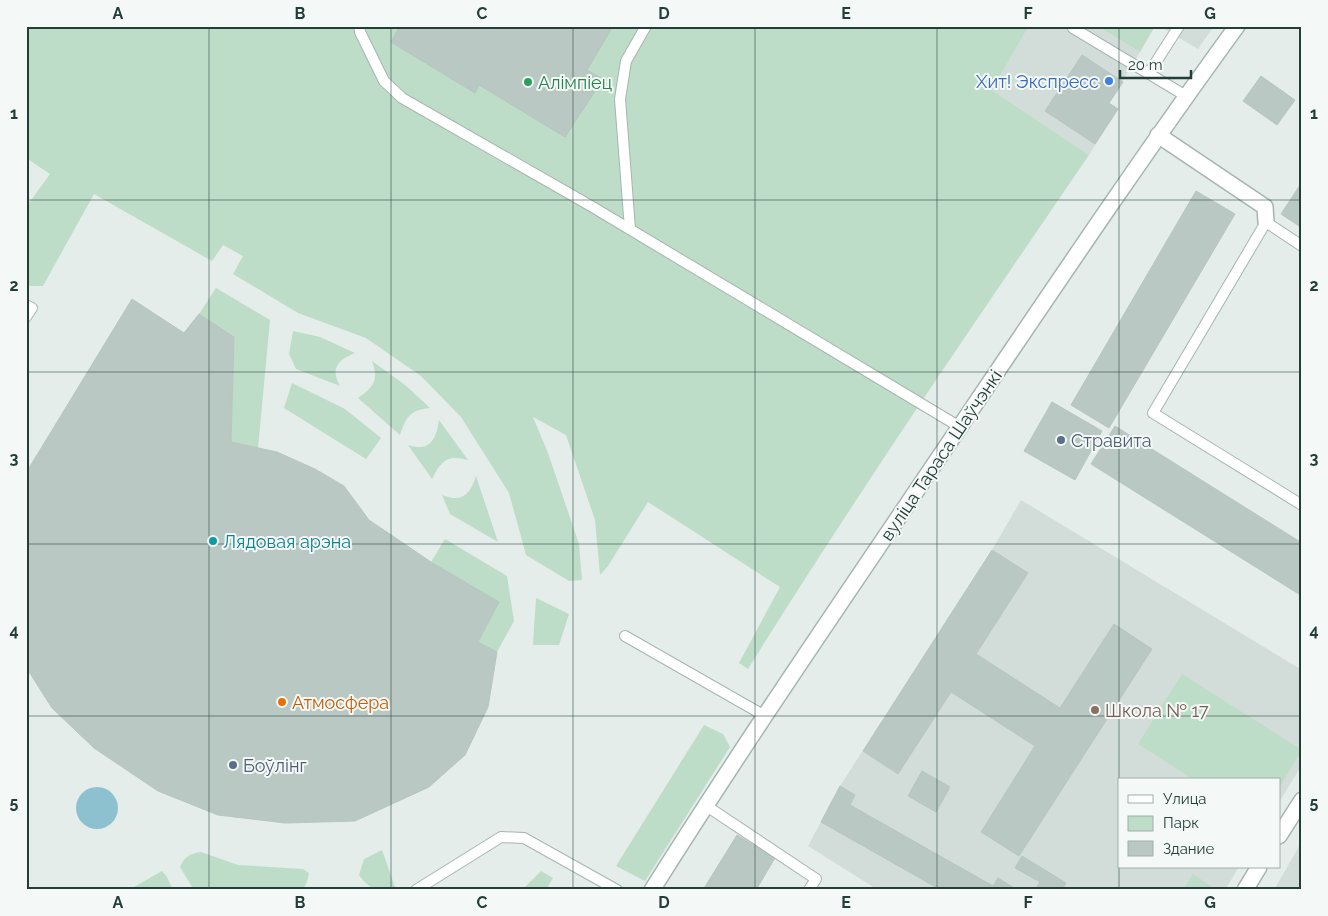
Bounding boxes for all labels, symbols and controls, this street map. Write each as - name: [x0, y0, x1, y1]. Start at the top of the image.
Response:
- text: A: [113, 4, 124, 23]
- text: B: [295, 4, 306, 23]
- text: C: [477, 4, 488, 23]
- text: D: [658, 4, 670, 23]
- text: E: [841, 4, 851, 23]
- text: F: [1023, 4, 1033, 23]
- text: G: [1204, 4, 1216, 23]
- scale bar: [1120, 48, 1192, 80]
- text: 20 m: [1128, 56, 1163, 74]
- place label: Хит! Экспресс: [976, 71, 1099, 92]
- place label: Алімпіец: [538, 72, 612, 93]
- marker: Хит! Экспресс: [1103, 75, 1115, 87]
- marker: Алімпіец: [522, 76, 534, 88]
- text: 1: [10, 104, 18, 123]
- text: 1: [1310, 104, 1318, 123]
- text: 2: [9, 276, 19, 295]
- text: 2: [1309, 276, 1319, 295]
- street label: вуліца Тараса Шаўчэнкі: [876, 366, 1006, 544]
- place label: Стравита: [1071, 430, 1152, 451]
- marker: Стравита: [1055, 434, 1067, 446]
- text: 3: [10, 449, 19, 468]
- text: 3: [1310, 449, 1319, 468]
- place label: Лядовая арэна: [223, 531, 351, 552]
- marker: Лядовая арэна: [207, 535, 219, 547]
- text: 4: [9, 621, 19, 640]
- text: 4: [1309, 621, 1319, 640]
- place label: Атмосфера: [292, 692, 389, 713]
- marker: Атмосфера: [276, 696, 288, 708]
- place label: Школа № 17: [1105, 700, 1209, 721]
- marker: Школа № 17: [1089, 704, 1101, 716]
- place label: Боўлінг: [243, 755, 307, 776]
- marker: Боўлінг: [227, 759, 239, 771]
- legend: [1118, 778, 1280, 868]
- text: Улица: [1163, 790, 1207, 808]
- text: 5: [10, 793, 19, 812]
- text: 5: [1310, 793, 1319, 812]
- text: Парк: [1163, 814, 1199, 832]
- text: Здание: [1163, 840, 1215, 858]
- text: A: [113, 893, 124, 912]
- text: B: [295, 893, 306, 912]
- text: C: [477, 893, 488, 912]
- text: D: [658, 893, 670, 912]
- text: E: [841, 893, 851, 912]
- text: F: [1023, 893, 1033, 912]
- text: G: [1204, 893, 1216, 912]

